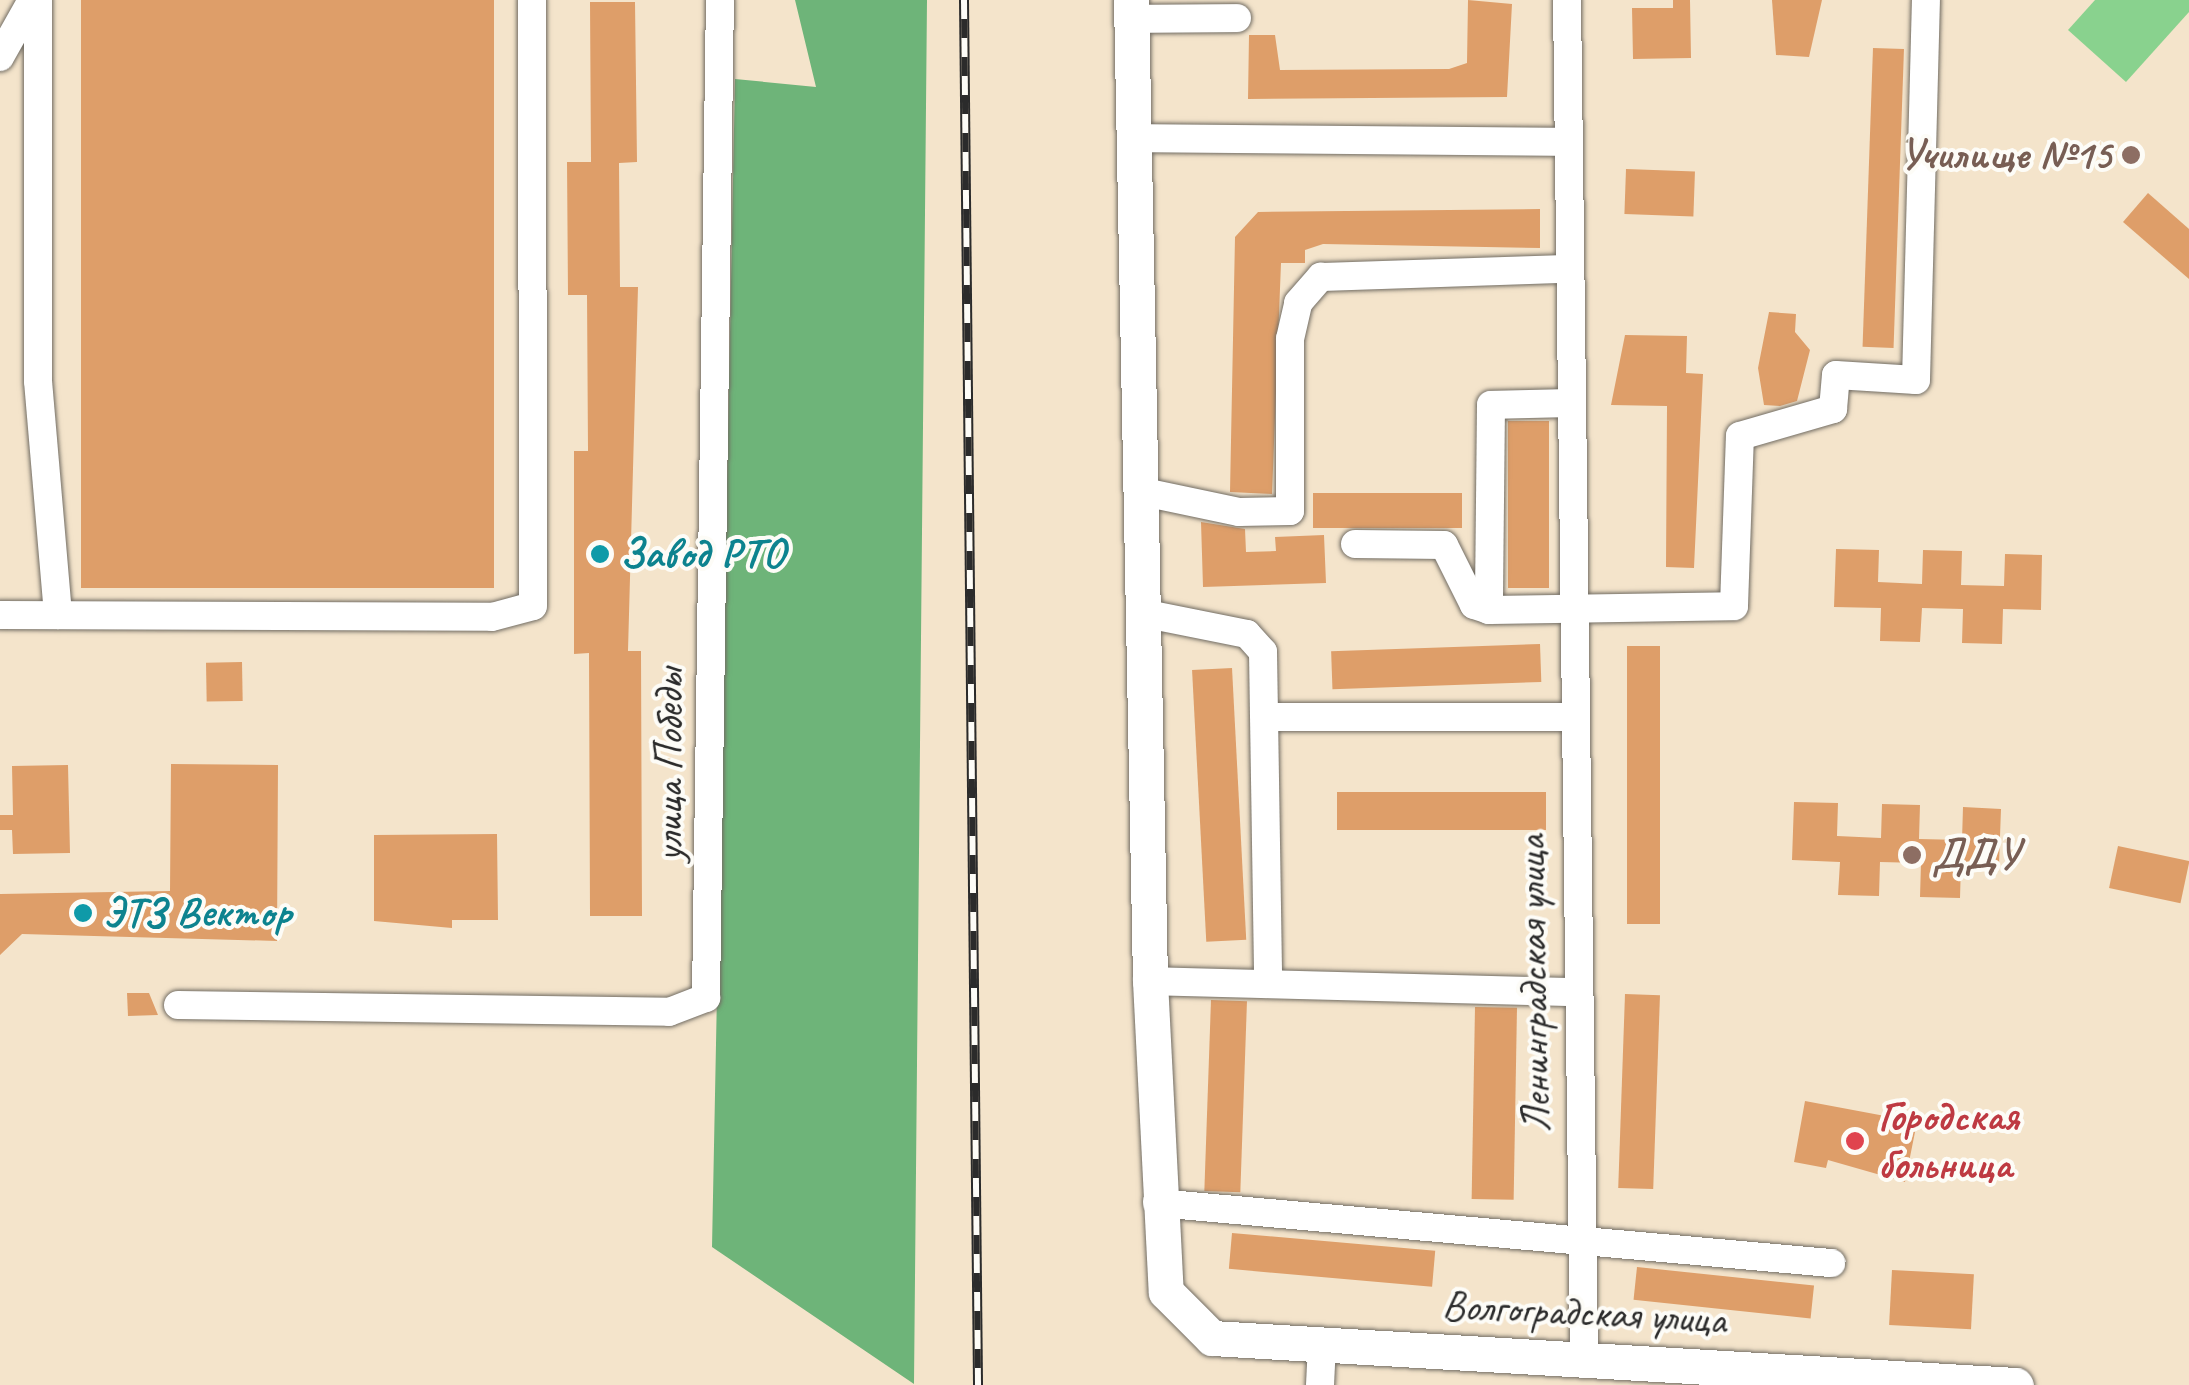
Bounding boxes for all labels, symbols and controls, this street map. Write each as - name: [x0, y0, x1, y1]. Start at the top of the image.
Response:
- place label: Училище №15: [1899, 130, 2111, 180]
- marker: Училище №15: [2120, 144, 2142, 166]
- place label: Завод РТО: [620, 529, 781, 579]
- marker: Завод РТО: [589, 543, 611, 565]
- street label: улица Победы: [644, 668, 694, 862]
- place label: ДДУ: [1932, 830, 2019, 880]
- street label: Ленинградская улица: [1506, 833, 1562, 1135]
- marker: ДДУ: [1901, 844, 1923, 866]
- place label: ЭТЗ Вектор: [103, 888, 290, 938]
- marker: ЭТЗ Вектор: [72, 902, 94, 924]
- place label: Городская больница: [1878, 1092, 2019, 1190]
- marker: Городская больница: [1842, 1128, 1868, 1154]
- street label: Волгоградская улица: [1439, 1280, 1729, 1346]

